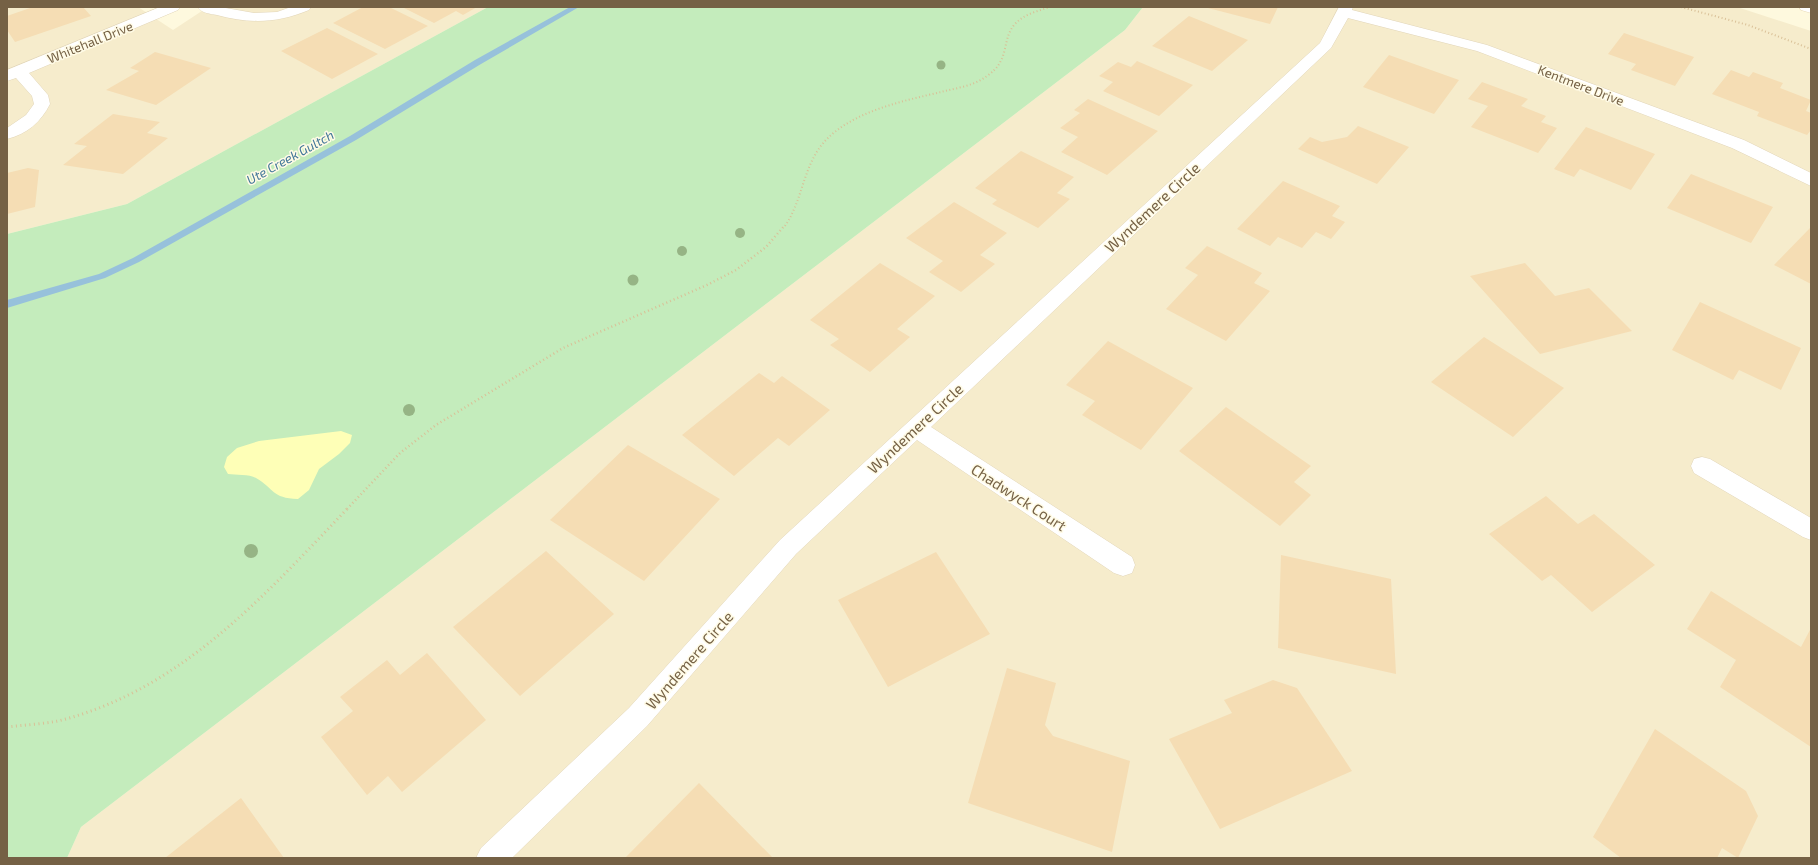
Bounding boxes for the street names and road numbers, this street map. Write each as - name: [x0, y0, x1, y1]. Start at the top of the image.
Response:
- street label: Whitehall Drive: [45, 18, 135, 66]
- street label: Kentmere Drive: [1536, 61, 1626, 109]
- street label: Wyndemere Circle: [1101, 158, 1203, 256]
- street label: Wyndemere Circle: [864, 379, 966, 477]
- street label: Chadwyck Court: [968, 460, 1070, 535]
- street label: Wyndemere Circle: [642, 607, 736, 713]

